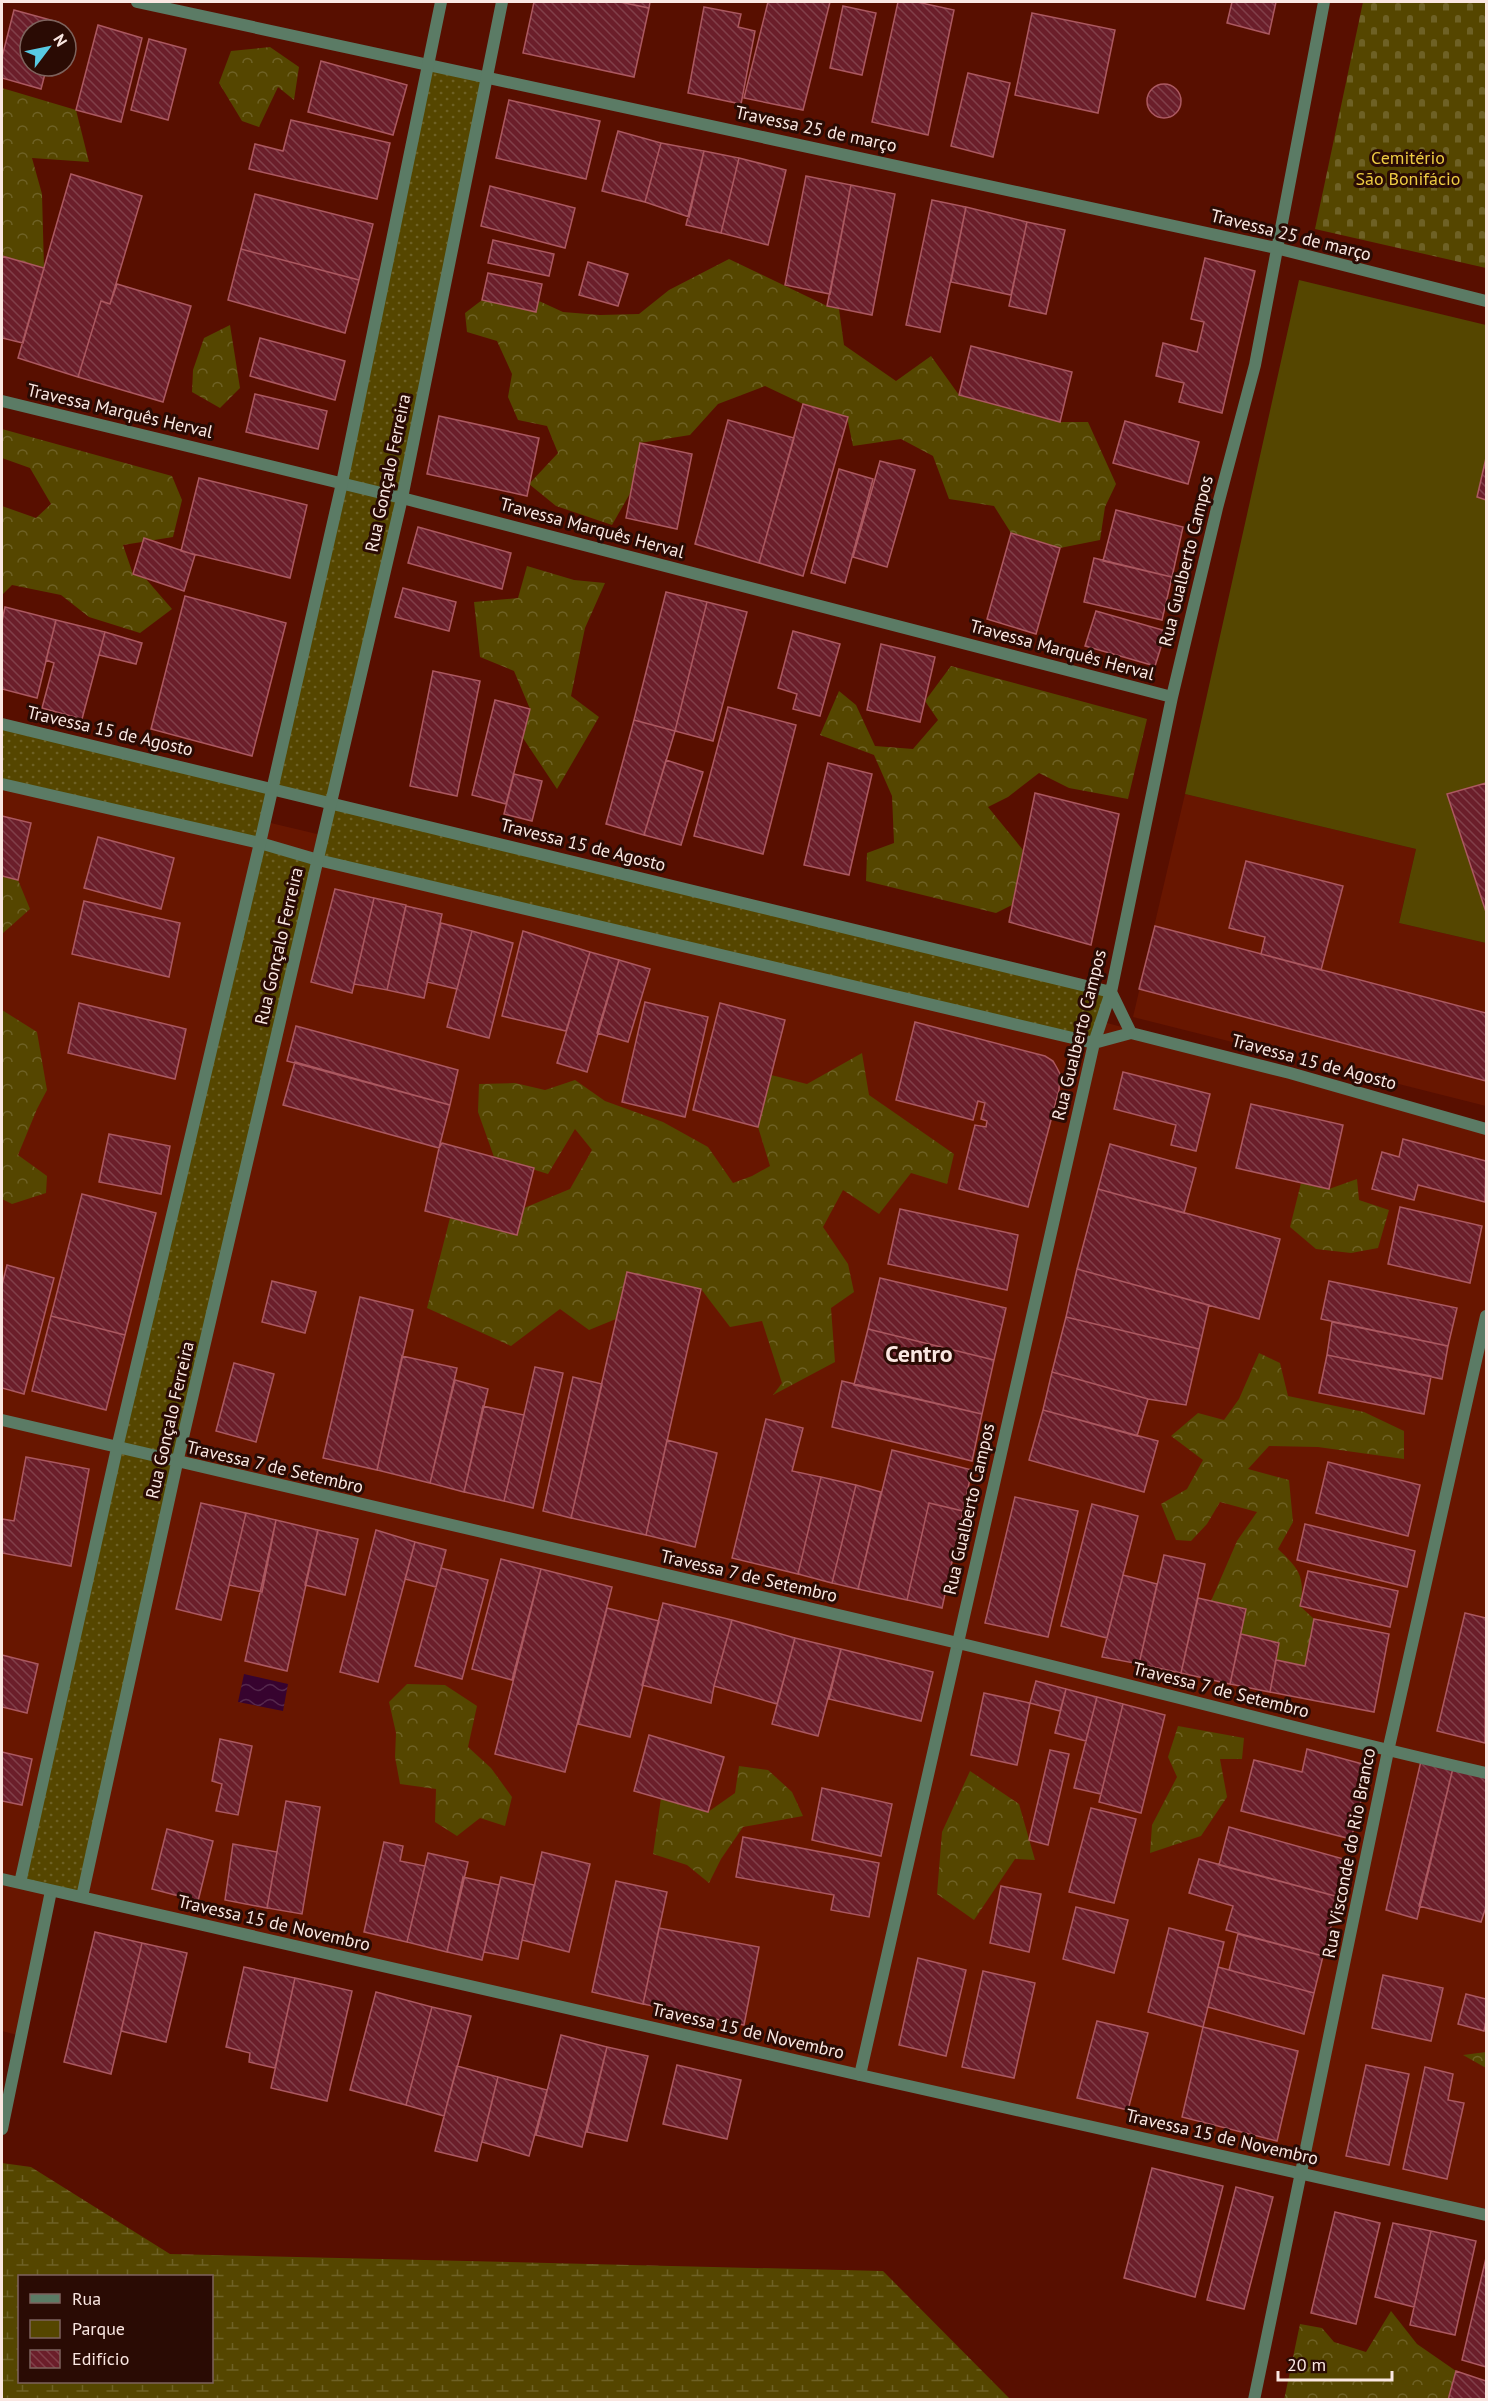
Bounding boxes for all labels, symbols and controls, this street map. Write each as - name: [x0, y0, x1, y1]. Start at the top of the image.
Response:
- north arrow: [18, 18, 78, 78]
- text: N: [49, 30, 72, 50]
- street label: Travessa 25 de março: [733, 100, 899, 157]
- park label: Cemitério São Bonifácio: [1355, 146, 1461, 190]
- street label: Travessa 25 de março: [1208, 203, 1374, 266]
- street label: Travessa Marquês Herval: [25, 378, 216, 443]
- street label: Rua Gonçalo Ferreira: [360, 392, 415, 554]
- street label: Rua Gualberto Campos: [1153, 473, 1218, 649]
- street label: Travessa Marquês Herval: [497, 492, 688, 563]
- street label: Travessa Marquês Herval: [967, 614, 1158, 685]
- street label: Travessa 15 de Agosto: [25, 700, 195, 761]
- street label: Travessa 15 de Agosto: [498, 813, 668, 876]
- street label: Rua Gonçalo Ferreira: [249, 865, 308, 1027]
- street label: Rua Gualberto Campos: [1046, 947, 1111, 1123]
- street label: Travessa 15 de Agosto: [1229, 1028, 1399, 1095]
- district label: Centro: [885, 1338, 953, 1369]
- street label: Rua Gonçalo Ferreira: [140, 1339, 199, 1501]
- street label: Rua Gualberto Campos: [938, 1421, 999, 1597]
- street label: Travessa 7 de Setembro: [184, 1435, 366, 1498]
- street label: Travessa 7 de Setembro: [658, 1544, 840, 1607]
- street label: Travessa 7 de Setembro: [1131, 1656, 1312, 1723]
- street label: Rua Visconde do Rio Branco: [1317, 1746, 1380, 1960]
- street label: Travessa 15 de Novembro: [176, 1889, 373, 1956]
- street label: Travessa 15 de Novembro: [650, 1997, 847, 2064]
- street label: Travessa 15 de Novembro: [1124, 2103, 1321, 2170]
- legend: [18, 2275, 213, 2383]
- text: Rua: [72, 2287, 101, 2310]
- text: Parque: [72, 2317, 125, 2340]
- scale bar: [1278, 2344, 1392, 2382]
- text: Edifício: [72, 2347, 129, 2370]
- text: 20 m: [1287, 2353, 1326, 2376]

